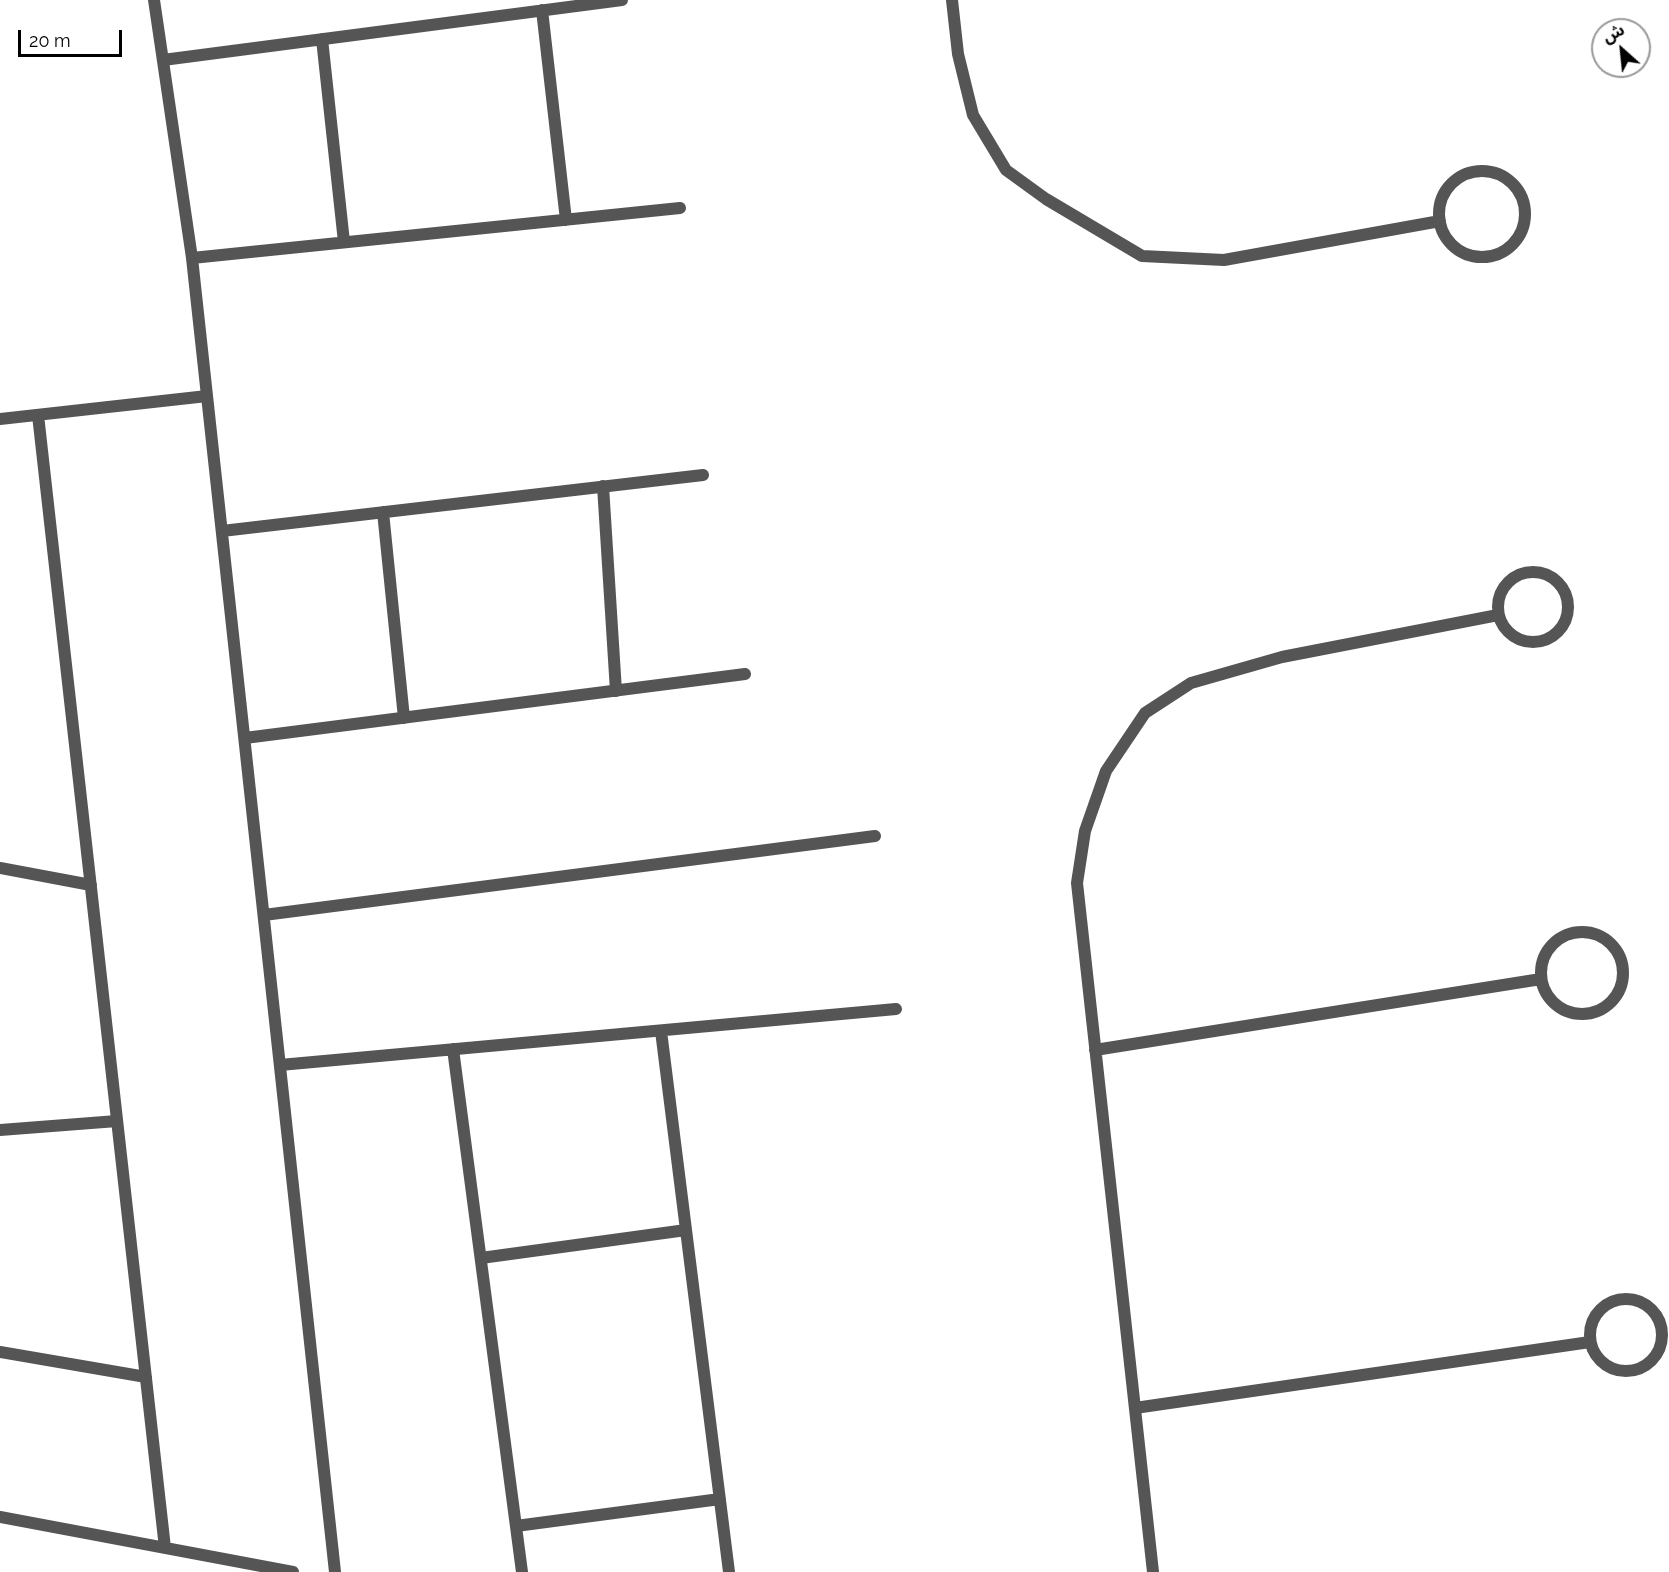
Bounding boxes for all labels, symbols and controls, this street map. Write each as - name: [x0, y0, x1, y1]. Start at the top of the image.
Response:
- scale bar: [21, 18, 124, 56]
- north arrow: [1591, 18, 1651, 78]
- text: ش: [1599, 20, 1628, 47]
- text: 20 m: [29, 30, 71, 51]

